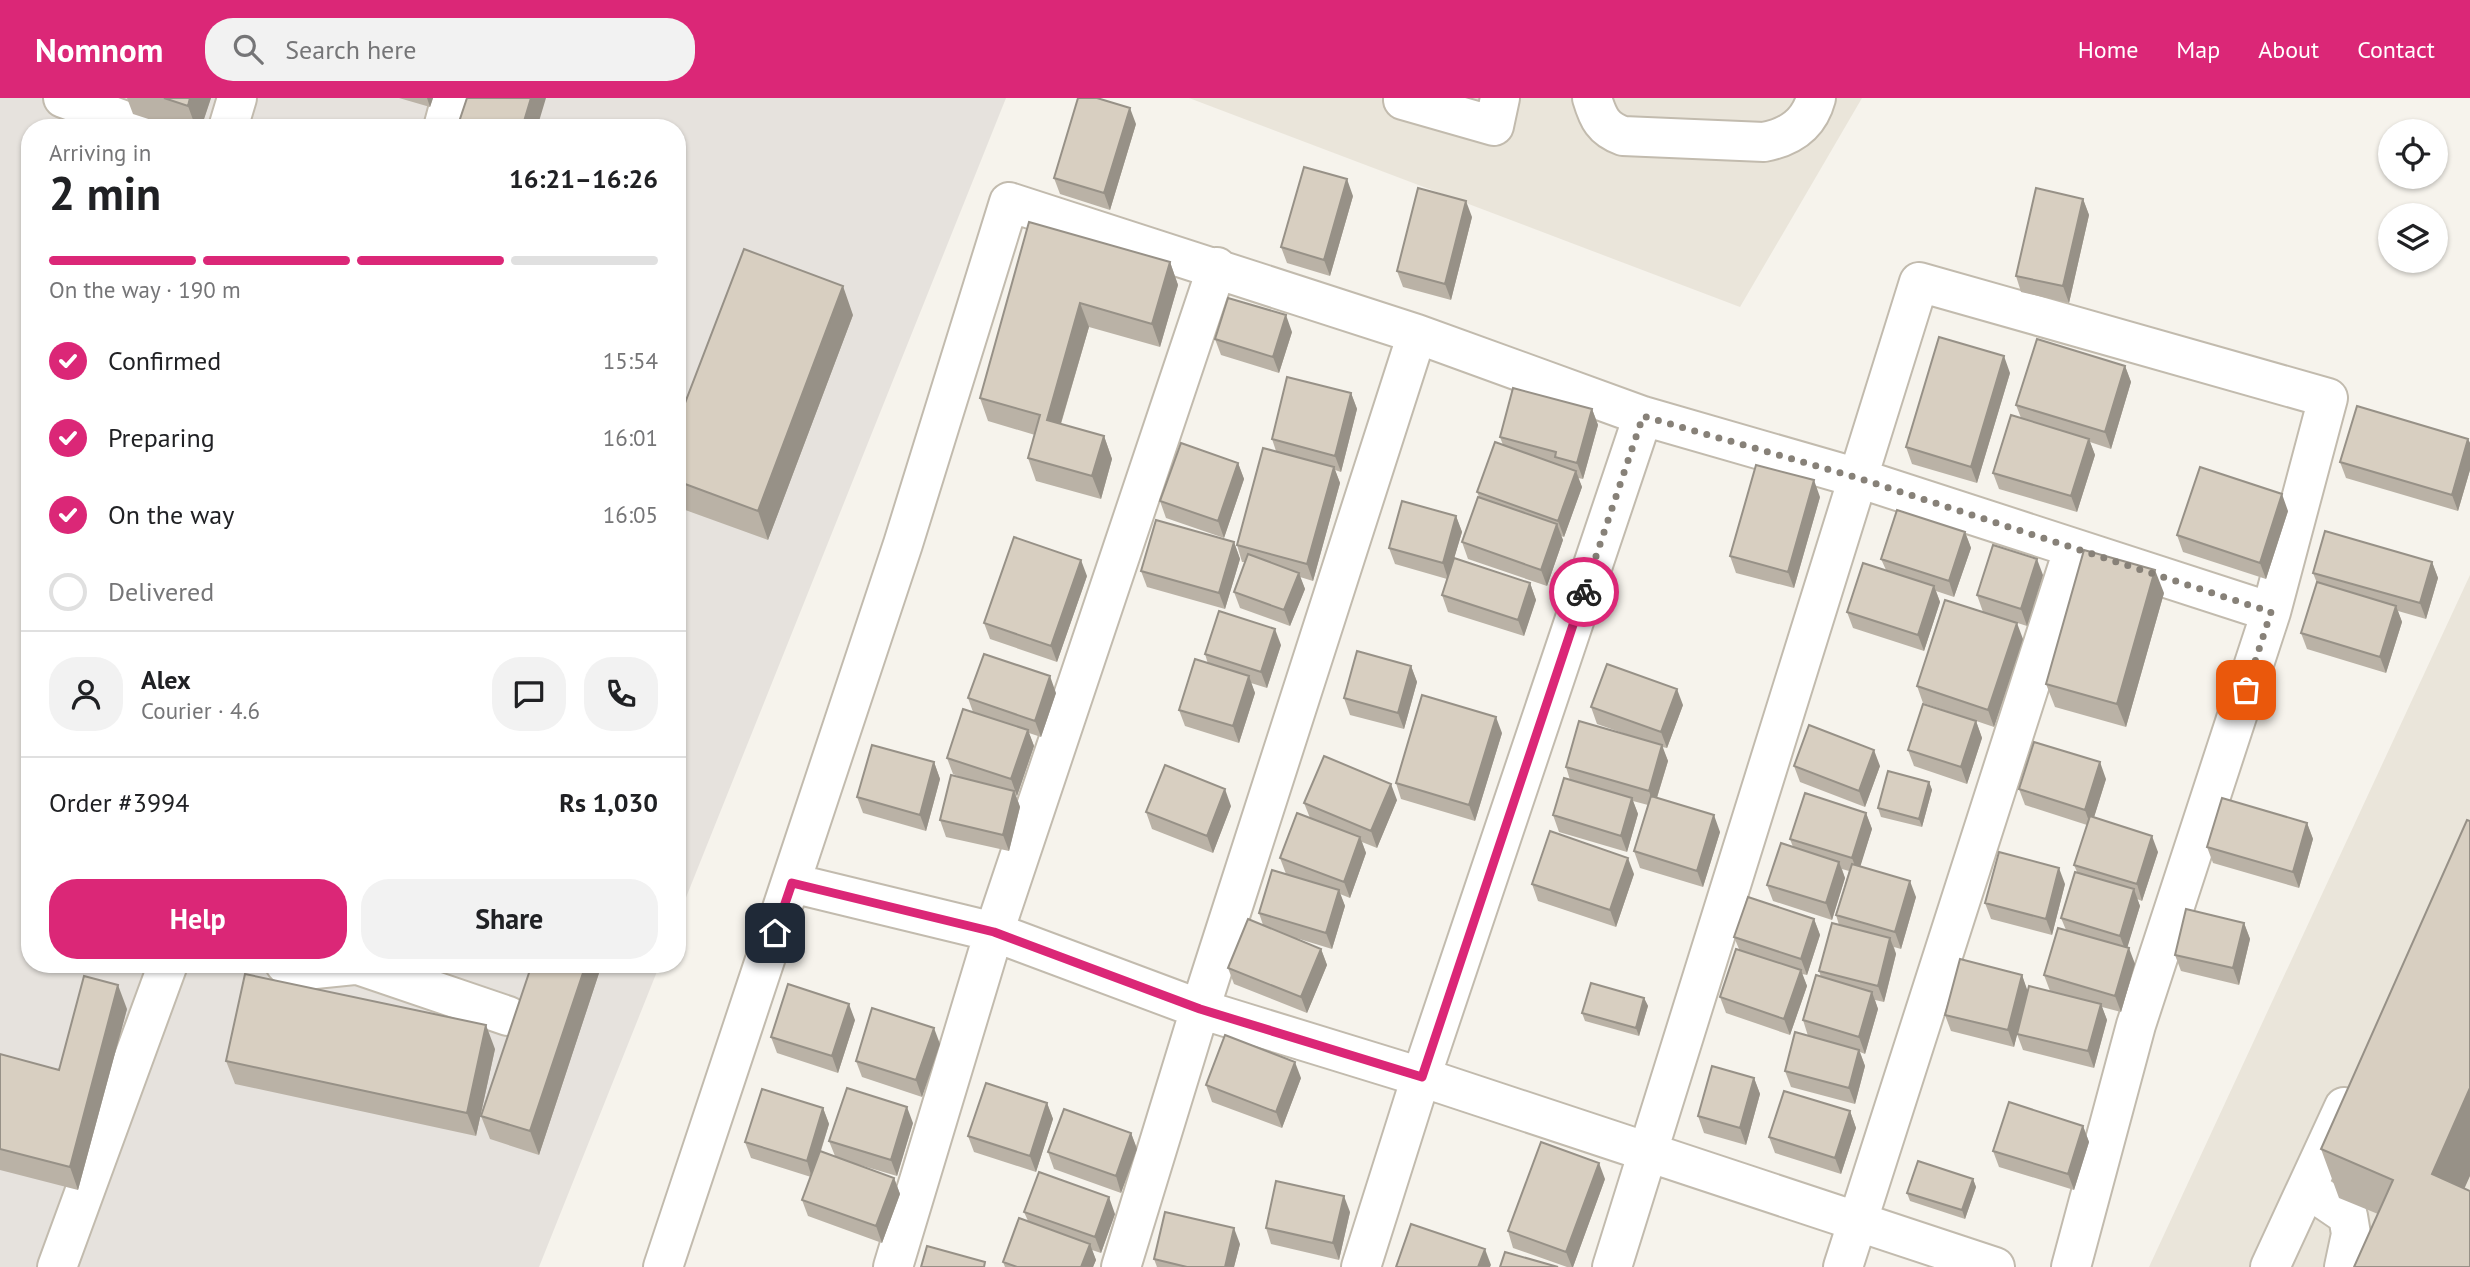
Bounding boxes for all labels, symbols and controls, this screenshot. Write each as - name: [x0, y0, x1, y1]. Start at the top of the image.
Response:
- search box: [205, 18, 695, 81]
- text: Nomnom: [35, 28, 163, 71]
- icon: search: [229, 30, 267, 68]
- text: Search here: [285, 33, 416, 66]
- text: Home: [2078, 34, 2138, 65]
- text: Map: [2176, 34, 2220, 65]
- text: About: [2258, 34, 2319, 65]
- text: Contact: [2357, 34, 2435, 65]
- map controls: [2378, 119, 2448, 273]
- button: locate: [2378, 119, 2448, 189]
- text: Arriving in: [49, 138, 151, 167]
- text: 16:21–16:26: [509, 162, 658, 195]
- text: 2 min: [49, 163, 161, 223]
- button: layers: [2378, 203, 2448, 273]
- text: On the way · 190 m: [49, 275, 241, 304]
- icon: check: [49, 342, 87, 380]
- text: Confirmed: [108, 344, 221, 377]
- text: 15:54: [603, 346, 658, 375]
- icon: check: [49, 419, 87, 457]
- text: Preparing: [108, 421, 215, 454]
- text: 16:01: [603, 423, 658, 452]
- icon: check: [49, 496, 87, 534]
- text: On the way: [108, 498, 234, 531]
- text: 16:05: [603, 500, 658, 529]
- courier: [1549, 557, 1619, 627]
- icon: bike: [1565, 573, 1603, 611]
- text: Delivered: [108, 575, 214, 608]
- button: person: [49, 657, 123, 731]
- button: chat: [492, 657, 566, 731]
- button: phone: [584, 657, 658, 731]
- pin: [2216, 660, 2276, 720]
- text: Alex: [141, 663, 191, 696]
- icon: bag: [2227, 671, 2265, 709]
- text: Courier · 4.6: [141, 696, 260, 725]
- text: Order #3994: [49, 786, 189, 819]
- text: Rs 1,030: [559, 786, 658, 819]
- button: Help: [49, 879, 347, 959]
- button: Share: [361, 879, 658, 959]
- pin: [745, 903, 805, 963]
- icon: home: [756, 914, 794, 952]

